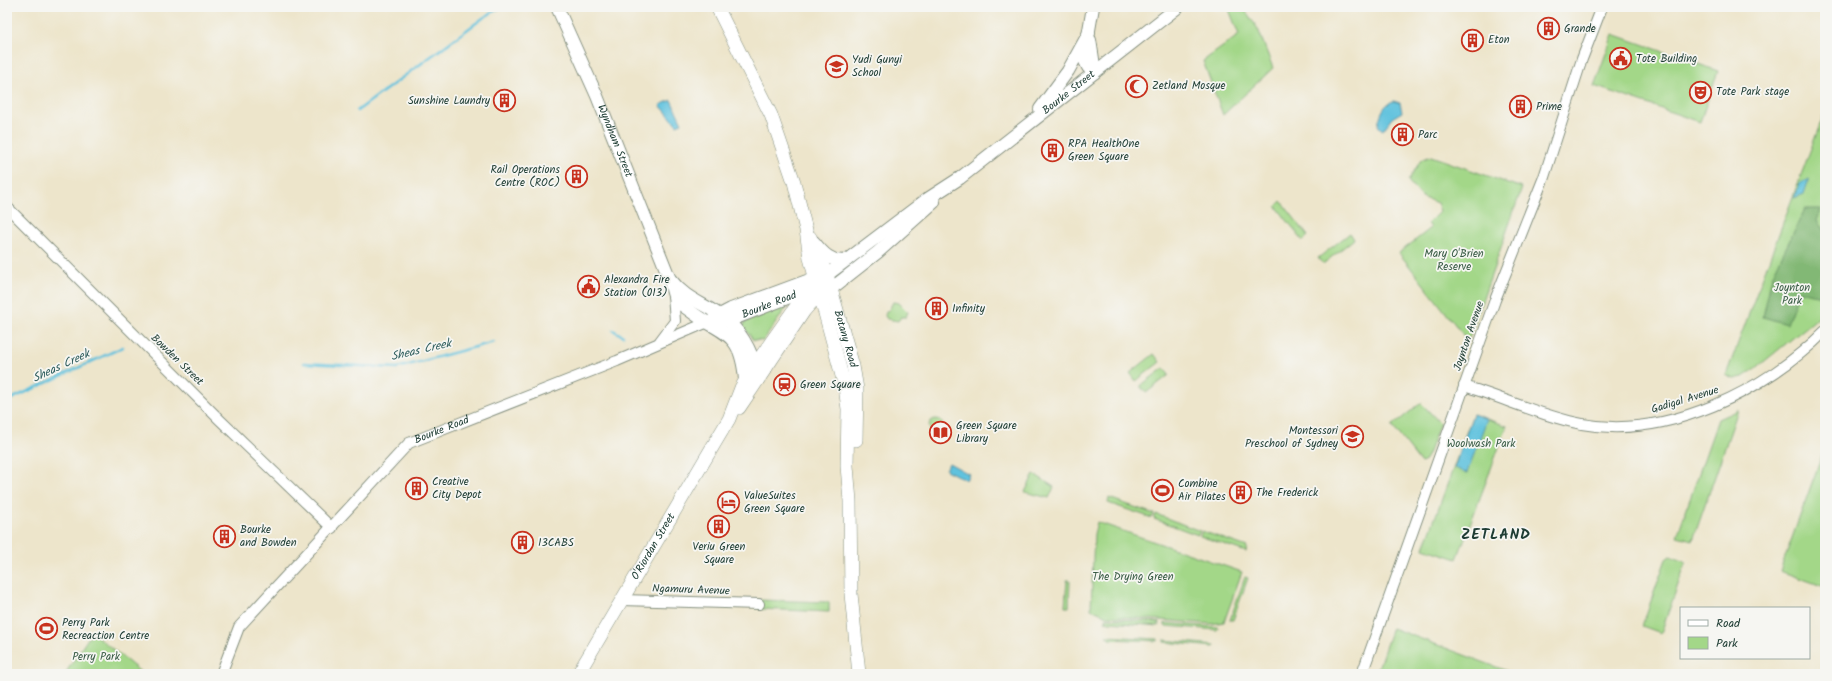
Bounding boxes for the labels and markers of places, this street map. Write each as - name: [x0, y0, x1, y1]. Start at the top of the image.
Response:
- building icon: Grande: [1535, 16, 1561, 42]
- place label: Grande: [1564, 20, 1596, 38]
- building icon: Eton: [1459, 27, 1485, 53]
- place label: Eton: [1488, 31, 1510, 49]
- public building icon: Tote Building: [1607, 46, 1633, 72]
- place label: Tote Building: [1636, 50, 1697, 68]
- place label: Yudi Gunyi School: [852, 51, 902, 82]
- school or university icon: Yudi Gunyi School: [823, 53, 849, 79]
- mosque icon: Zetland Mosque: [1123, 73, 1149, 99]
- place label: Zetland Mosque: [1152, 77, 1225, 95]
- theatre icon: Tote Park stage: [1687, 79, 1713, 105]
- place label: Tote Park stage: [1716, 83, 1789, 101]
- building icon: Sunshine Laundry: [492, 88, 518, 114]
- place label: Sunshine Laundry: [408, 92, 491, 110]
- building icon: Prime: [1507, 94, 1533, 120]
- place label: Prime: [1536, 98, 1562, 116]
- building icon: Parc: [1390, 122, 1416, 148]
- place label: Parc: [1418, 126, 1438, 144]
- place label: RPA HealthOne Green Square: [1068, 135, 1139, 166]
- building icon: RPA HealthOne Green Square: [1040, 137, 1066, 163]
- place label: Rail Operations Centre (ROC): [491, 161, 560, 192]
- building icon: Rail Operations Centre (ROC): [563, 163, 589, 189]
- place label: Alexandra Fire Station (013): [604, 271, 670, 302]
- public building icon: Alexandra Fire Station (013): [576, 273, 602, 299]
- building icon: Infinity: [924, 296, 950, 322]
- place label: Infinity: [952, 300, 986, 318]
- station icon: Green Square: [771, 372, 797, 398]
- place label: Green Square: [800, 376, 861, 394]
- place label: Green Square Library: [956, 417, 1017, 448]
- library icon: Green Square Library: [927, 419, 953, 445]
- place label: Montessori Preschool of Sydney: [1245, 422, 1339, 453]
- school or university icon: Montessori Preschool of Sydney: [1340, 424, 1366, 450]
- place label: Creative City Depot: [432, 473, 482, 504]
- building icon: Creative City Depot: [403, 475, 429, 501]
- place label: Combine Air Pilates: [1178, 475, 1226, 506]
- sports icon: Combine Air Pilates: [1150, 477, 1176, 503]
- building icon: The Frederick: [1228, 480, 1254, 506]
- place label: The Frederick: [1256, 484, 1319, 502]
- place label: ValueSuites Green Square: [744, 487, 805, 518]
- hotel icon: ValueSuites Green Square: [716, 489, 742, 515]
- building icon: Veriu Green Square: [706, 514, 732, 540]
- place label: Bourke and Bowden: [240, 521, 297, 552]
- building icon: Bourke and Bowden: [212, 523, 238, 549]
- building icon: 13CABS: [510, 530, 536, 556]
- place label: 13CABS: [538, 534, 574, 552]
- place label: Veriu Green Square: [693, 538, 746, 569]
- place label: Perry Park Recreaction Centre: [62, 614, 149, 645]
- sports icon: Perry Park Recreaction Centre: [34, 616, 60, 642]

